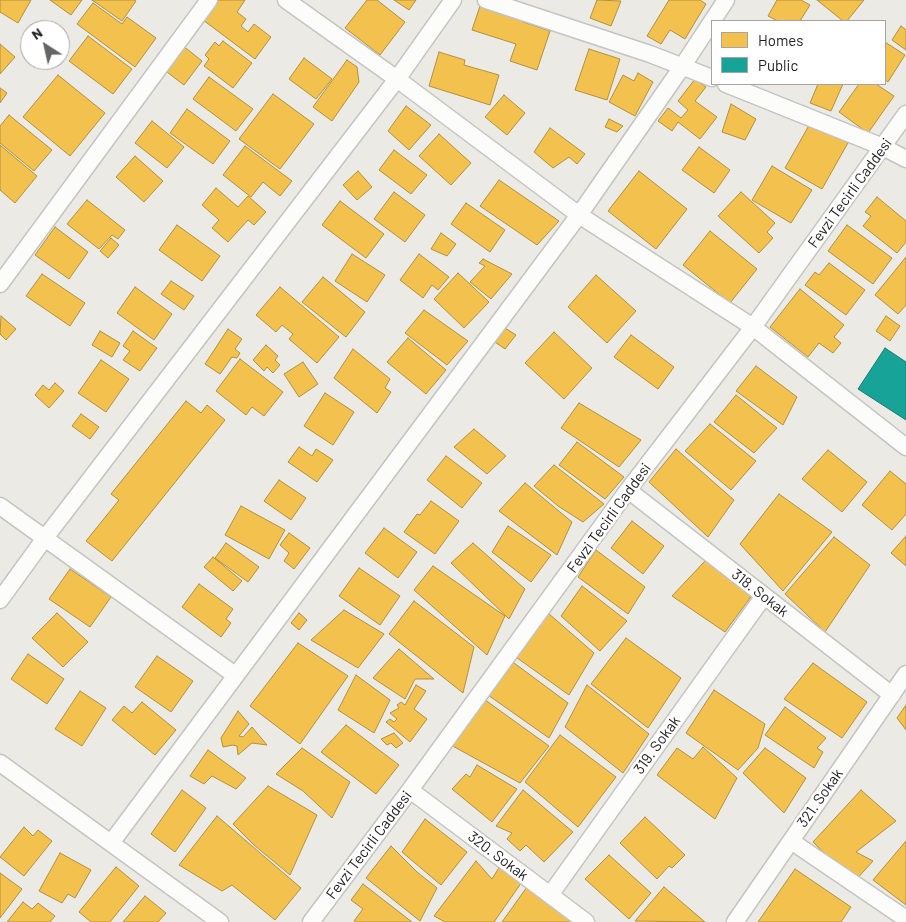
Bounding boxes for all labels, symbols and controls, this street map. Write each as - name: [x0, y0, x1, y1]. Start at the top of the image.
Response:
- north arrow: [20, 20, 70, 70]
- legend: [711, 20, 886, 85]
- text: N: [28, 23, 45, 43]
- text: Homes: [758, 31, 803, 49]
- text: Public: [758, 56, 798, 74]
- street label: Fevzi Tecirli Caddesi: [804, 135, 896, 251]
- street label: Fevzi Tecirli Caddesi: [563, 460, 655, 576]
- street label: 318. Sokak: [728, 565, 792, 621]
- street label: 319. Sokak: [630, 712, 684, 778]
- street label: 321. Sokak: [793, 765, 847, 831]
- street label: Fevzi Tecirli Caddesi: [322, 787, 416, 903]
- street label: 320. Sokak: [464, 827, 532, 885]

